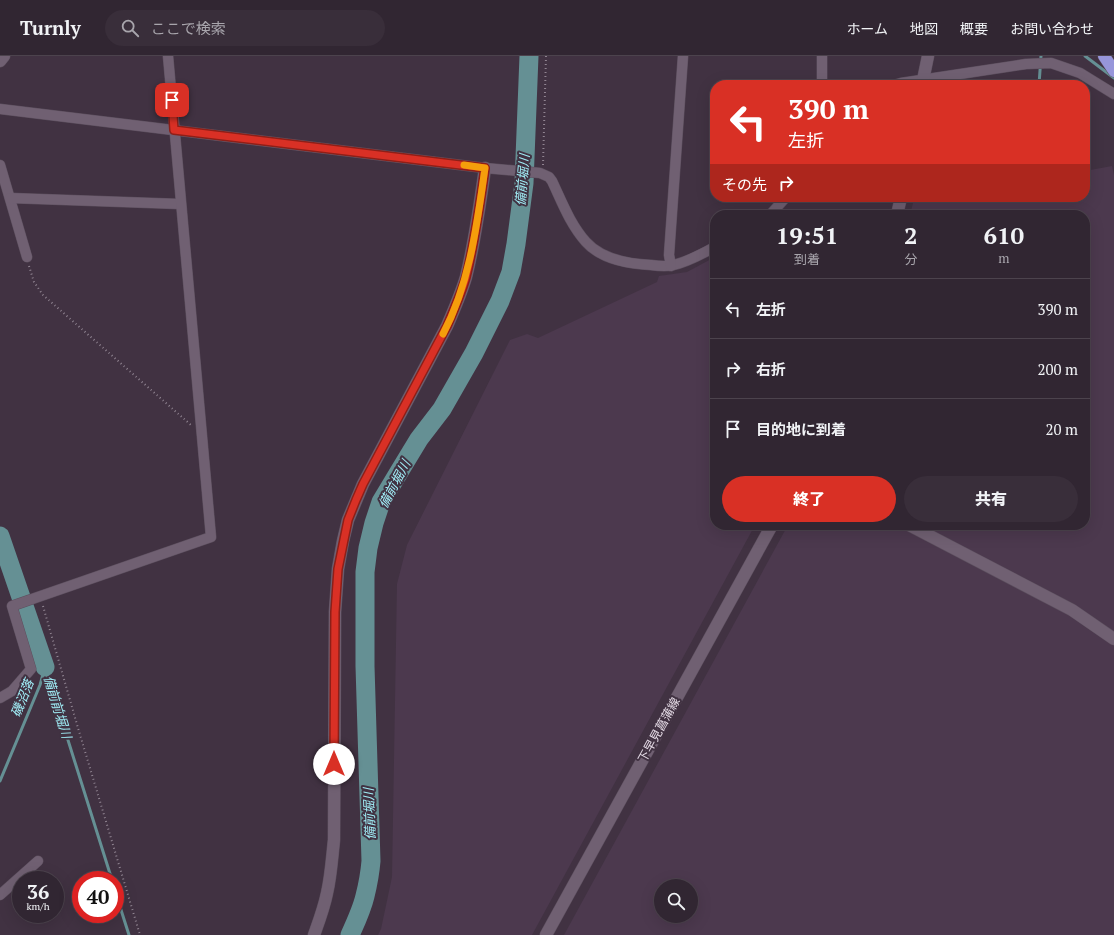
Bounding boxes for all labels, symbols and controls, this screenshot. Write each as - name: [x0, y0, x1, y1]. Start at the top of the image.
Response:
- search box: [105, 10, 385, 46]
- text: Turnly: [20, 15, 81, 40]
- icon: search: [119, 17, 141, 39]
- text: ここで検索: [151, 18, 226, 38]
- text: ホーム: [846, 19, 888, 38]
- text: 地図: [910, 19, 938, 38]
- text: 概要: [960, 19, 988, 38]
- text: お問い合わせ: [1010, 19, 1094, 38]
- pin: [155, 83, 189, 117]
- icon: arrive: [161, 89, 183, 111]
- text: 390 m: [788, 90, 869, 127]
- icon: left: [722, 96, 774, 148]
- text: 左折: [788, 128, 824, 152]
- water label: 備前堀川: [511, 151, 533, 207]
- icon: right: [775, 172, 797, 194]
- text: その先: [722, 174, 767, 194]
- text: 19:51: [776, 219, 838, 251]
- text: 2: [904, 219, 918, 251]
- text: 610: [983, 219, 1024, 251]
- text: m: [998, 249, 1009, 267]
- text: 到着: [794, 250, 820, 268]
- text: 分: [904, 250, 917, 268]
- icon: left: [722, 298, 744, 320]
- text: 左折: [756, 299, 786, 319]
- text: 390 m: [1037, 299, 1078, 319]
- icon: right: [722, 358, 744, 380]
- text: 右折: [756, 359, 786, 379]
- text: 200 m: [1037, 359, 1078, 379]
- icon: arrive: [722, 418, 744, 440]
- text: 目的地に到着: [756, 419, 846, 439]
- text: 20 m: [1045, 419, 1078, 439]
- water label: 備前堀川: [374, 455, 415, 511]
- button: 終了: [722, 476, 896, 522]
- button: 共有: [904, 476, 1078, 522]
- water label: 備前前堀川: [40, 673, 77, 743]
- water label: 磯沼落: [6, 675, 38, 719]
- street label: 下早見菖蒲線: [635, 695, 683, 765]
- position arrow: [313, 743, 355, 785]
- water label: 備前堀川: [359, 786, 379, 840]
- speed limit sign: 40: [72, 871, 124, 923]
- text: 36: [27, 878, 49, 905]
- map controls: [654, 879, 698, 923]
- button: search: [654, 879, 698, 923]
- text: km/h: [26, 900, 50, 913]

